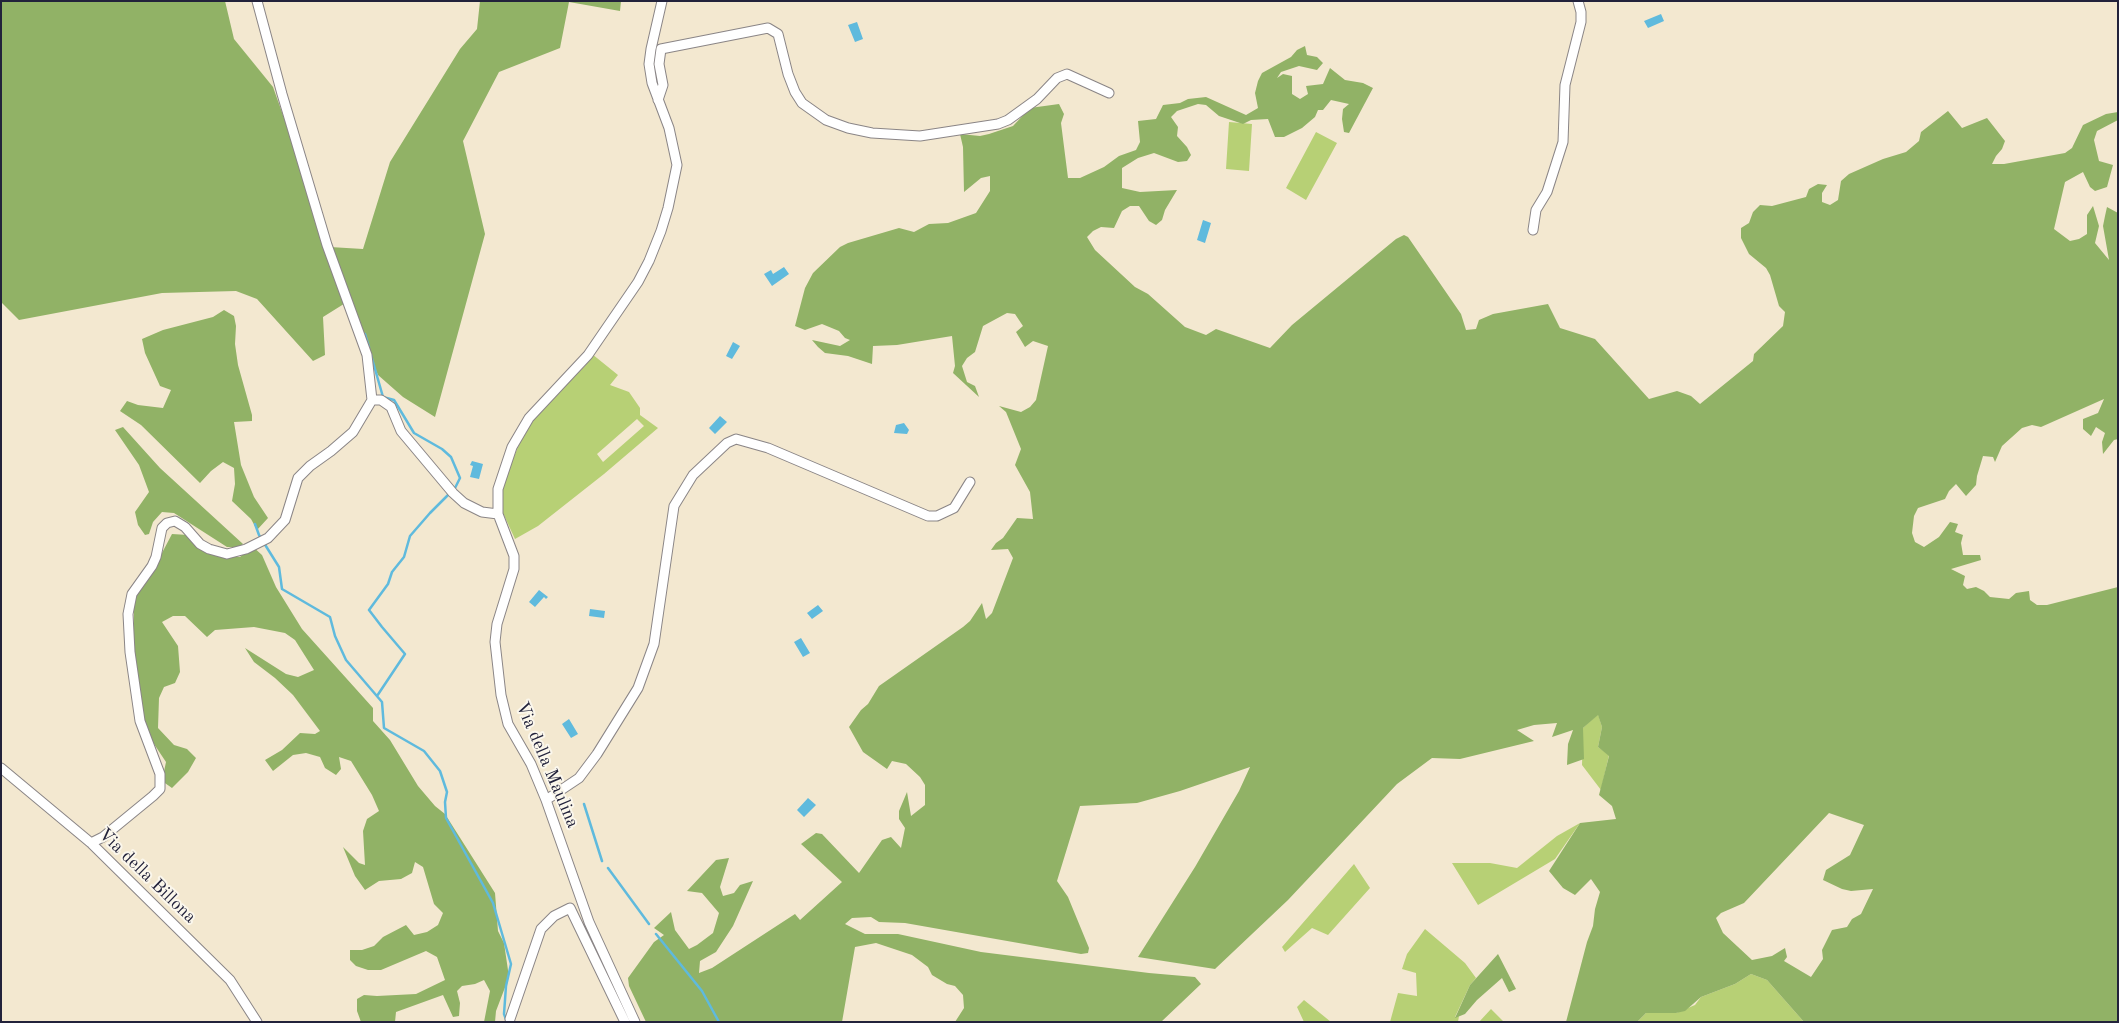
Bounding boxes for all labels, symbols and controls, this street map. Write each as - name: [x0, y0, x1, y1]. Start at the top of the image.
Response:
- street label: Via della Maulina: [511, 699, 583, 831]
- street label: Via della Billona: [94, 824, 200, 928]

